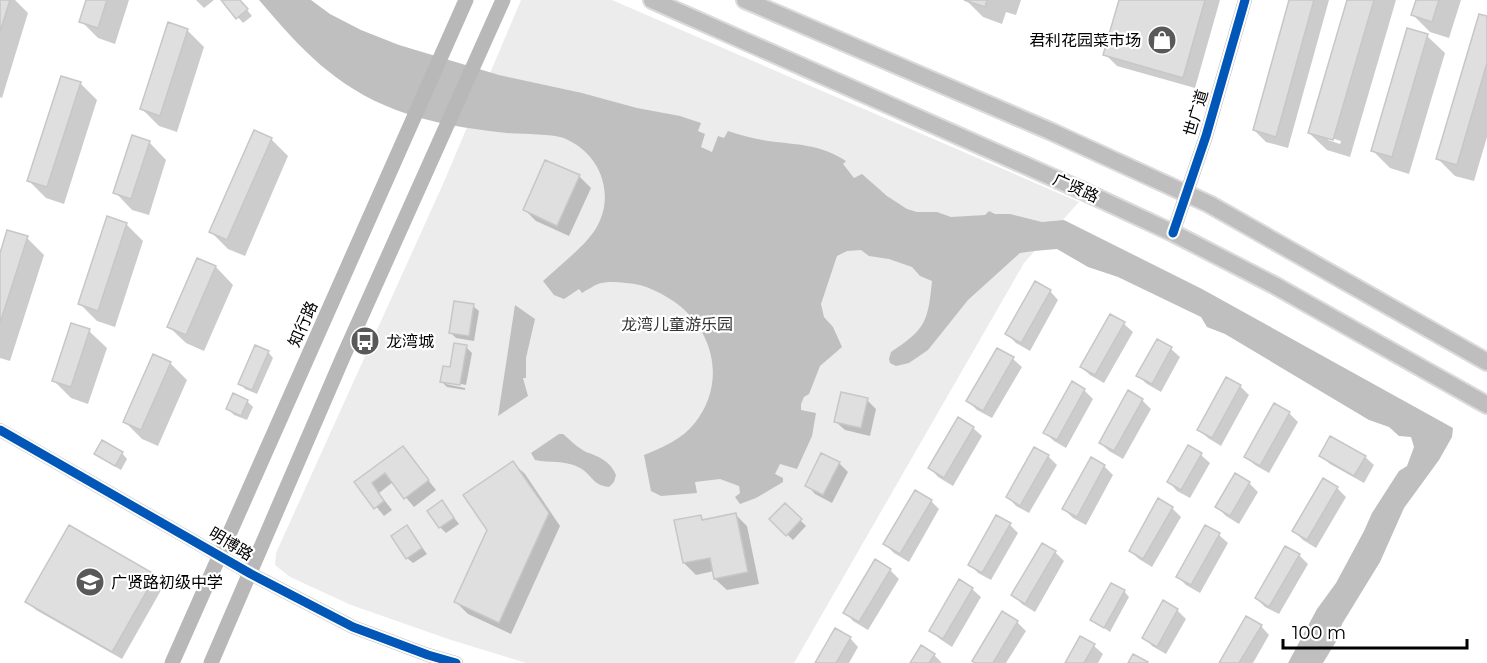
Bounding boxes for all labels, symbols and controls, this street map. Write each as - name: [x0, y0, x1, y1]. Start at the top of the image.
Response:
- shop icon: 君利花园菜市场: [1146, 24, 1178, 56]
- place label: 君利花园菜市场: [1029, 31, 1141, 50]
- street label: 世广道: [1180, 87, 1212, 139]
- street label: 广贤路: [1050, 170, 1102, 206]
- street label: 知行路: [285, 298, 321, 350]
- park label: 龙湾儿童游乐园: [621, 315, 733, 334]
- bus stop icon: 龙湾城: [349, 325, 381, 357]
- place label: 龙湾城: [386, 332, 434, 351]
- street label: 明博路: [206, 523, 256, 565]
- school or university icon: 广贤路初级中学: [74, 566, 106, 598]
- place label: 广贤路初级中学: [111, 573, 223, 592]
- scale bar: [1283, 612, 1468, 650]
- text: 100 m: [1292, 622, 1346, 644]

